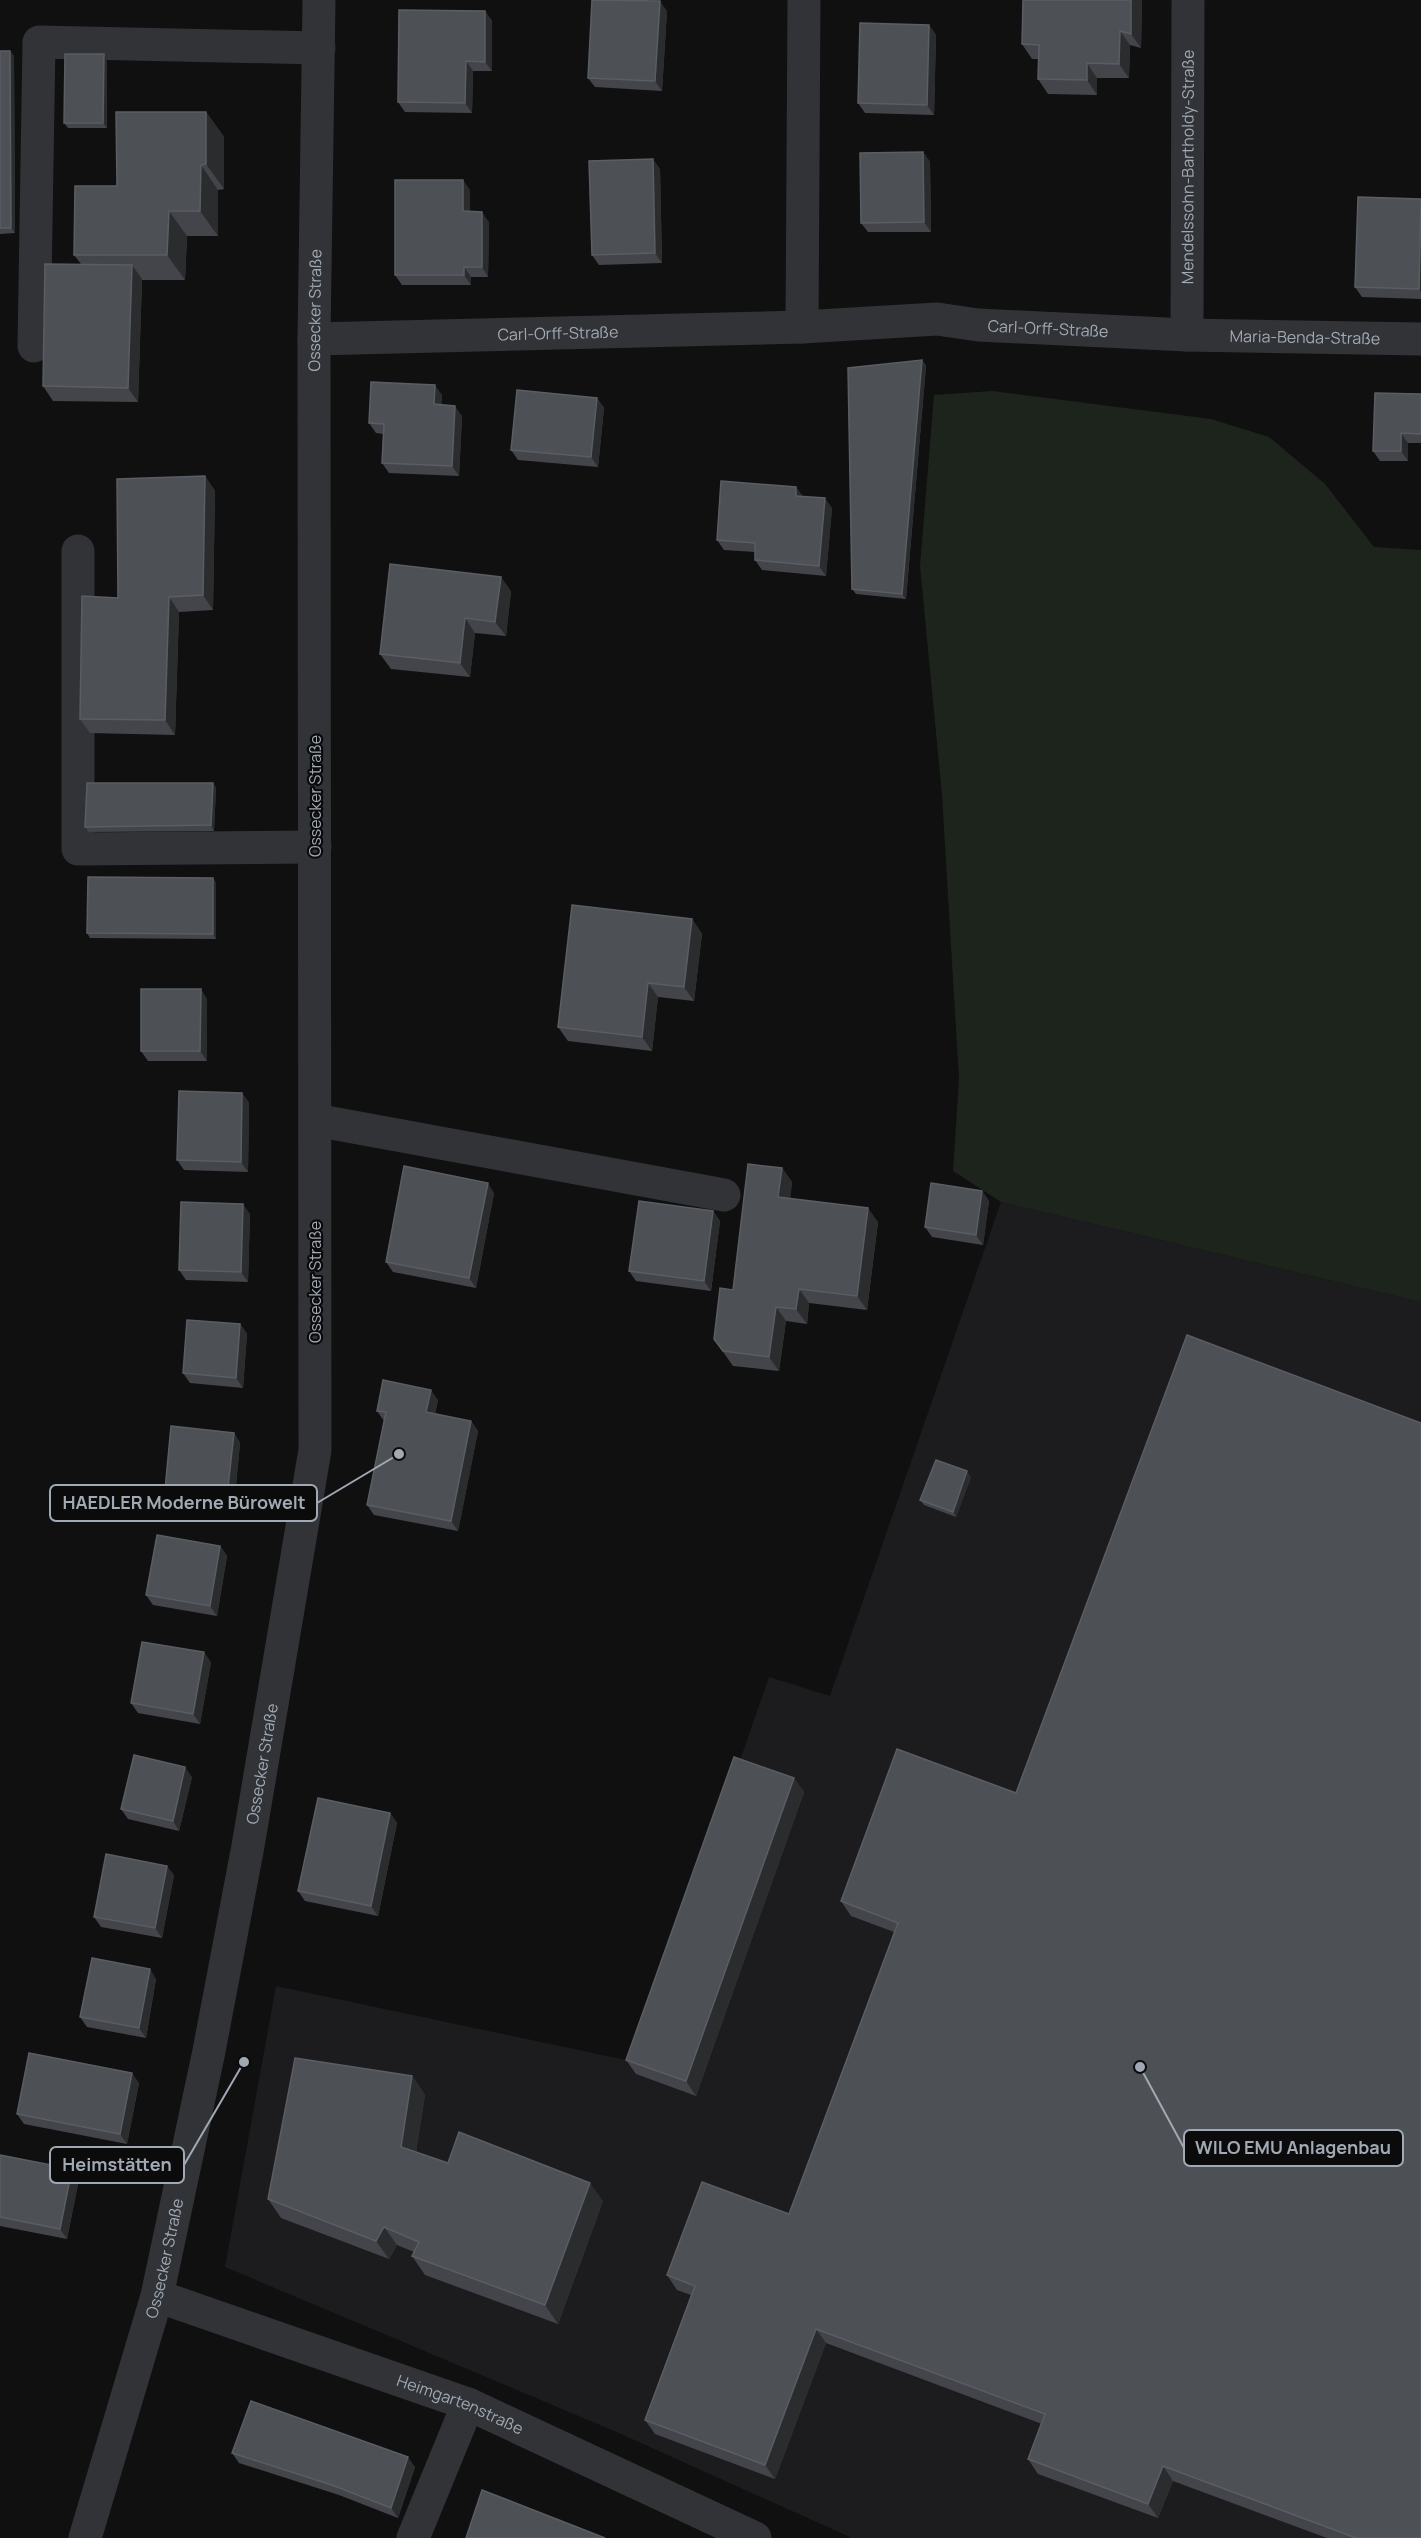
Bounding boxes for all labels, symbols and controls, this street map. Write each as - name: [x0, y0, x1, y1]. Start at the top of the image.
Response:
- street label: Mendelssohn-Bartholdy-Straße: [1176, 50, 1199, 284]
- street label: Ossecker Straße: [303, 249, 326, 371]
- street label: Carl-Orff-Straße: [987, 314, 1109, 342]
- street label: Carl-Orff-Straße: [497, 321, 619, 345]
- street label: Maria-Benda-Straße: [1229, 325, 1380, 349]
- street label: Ossecker Straße: [304, 735, 326, 857]
- street label: Ossecker Straße: [304, 1221, 326, 1343]
- callout: HAEDLER Moderne Bürowelt: [50, 1485, 317, 1521]
- text: HAEDLER Moderne Bürowelt: [62, 1490, 306, 1514]
- street label: Ossecker Straße: [241, 1702, 283, 1826]
- callout: WILO EMU Anlagenbau: [1184, 2130, 1403, 2166]
- text: WILO EMU Anlagenbau: [1195, 2135, 1391, 2159]
- callout: Heimstätten: [50, 2147, 184, 2183]
- text: Heimstätten: [62, 2152, 172, 2176]
- street label: Ossecker Straße: [140, 2196, 188, 2321]
- street label: Heimgartenstraße: [394, 2369, 527, 2439]

